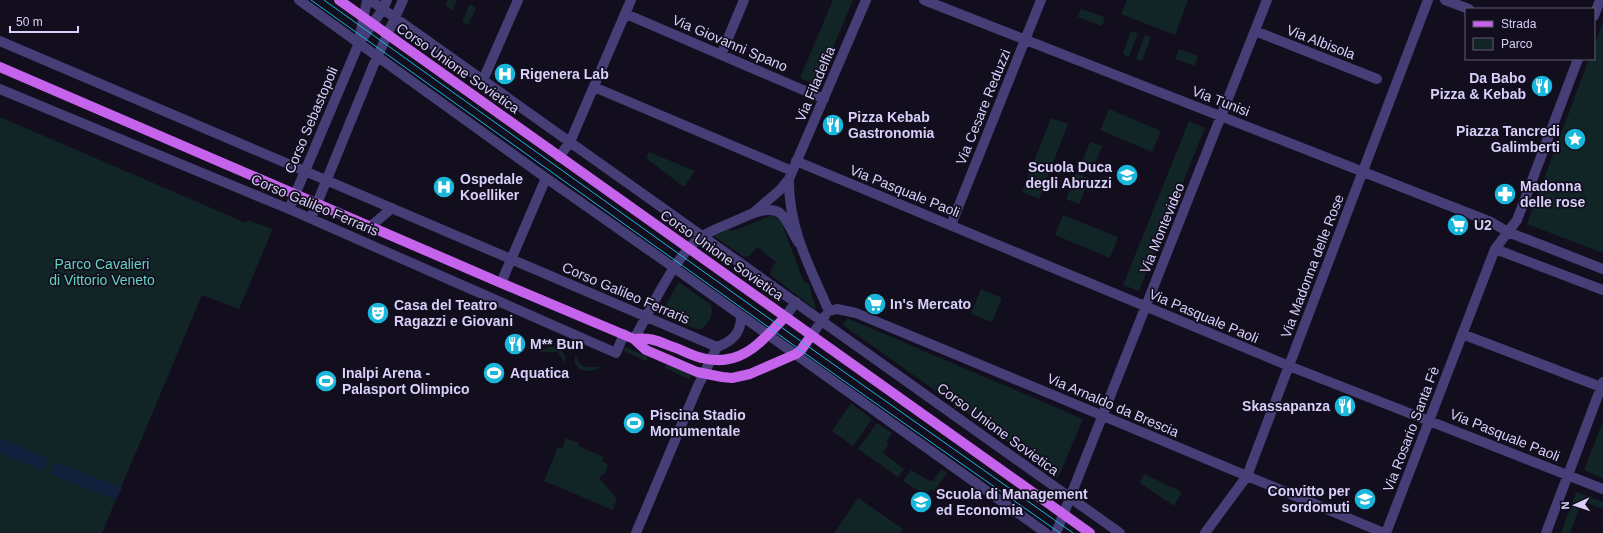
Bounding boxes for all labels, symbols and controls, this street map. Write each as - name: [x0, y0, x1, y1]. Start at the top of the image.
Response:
- scale bar: [10, 8, 78, 34]
- legend: [1465, 8, 1595, 60]
- street label: Via Giovanni Spano: [670, 12, 790, 75]
- text: 50 m: [16, 15, 43, 29]
- text: Strada: [1501, 17, 1537, 31]
- street label: Corso Unione Sovietica: [393, 19, 523, 117]
- street label: Via Albisola: [1284, 22, 1358, 62]
- text: Parco: [1501, 37, 1533, 51]
- street label: Via Filadelfia: [792, 44, 838, 124]
- street label: Via Cesare Reduzzi: [952, 47, 1014, 167]
- hospital icon: Rigenera Lab: [492, 61, 518, 87]
- street label: Corso Sebastopoli: [281, 64, 341, 176]
- place label: Rigenera Lab: [520, 66, 609, 82]
- place label: Da Babo Pizza & Kebab: [1430, 70, 1526, 102]
- restaurant icon: Da Babo Pizza & Kebab: [1529, 73, 1555, 99]
- street label: Via Tunisi: [1190, 83, 1252, 119]
- place label: Pizza Kebab Gastronomia: [848, 109, 935, 141]
- restaurant icon: Pizza Kebab Gastronomia: [820, 112, 846, 138]
- place label: Piazza Tancredi Galimberti: [1456, 123, 1560, 155]
- place icon: Piazza Tancredi Galimberti: [1562, 126, 1588, 152]
- place label: Scuola Duca degli Abruzzi: [1025, 159, 1112, 191]
- street label: Via Pasquale Paoli: [848, 162, 962, 220]
- school or university icon: Scuola Duca degli Abruzzi: [1114, 162, 1140, 188]
- street label: Corso Galileo Ferraris: [249, 171, 381, 239]
- place label: Ospedale Koelliker: [460, 171, 523, 203]
- hospital icon: Ospedale Koelliker: [431, 174, 457, 200]
- place label: Madonna delle rose: [1520, 178, 1586, 210]
- street label: Via Montevideo: [1137, 180, 1188, 276]
- pharmacy icon: Madonna delle rose: [1492, 181, 1518, 207]
- street label: Via Madonna delle Rose: [1277, 192, 1347, 340]
- street label: Corso Unione Sovietica: [657, 206, 787, 304]
- supermarket icon: U2: [1445, 212, 1471, 238]
- place label: U2: [1474, 217, 1492, 233]
- park label: Parco Cavalieri di Vittorio Veneto: [49, 256, 155, 288]
- street label: Corso Galileo Ferraris: [560, 259, 692, 327]
- street label: Via Pasquale Paoli: [1147, 286, 1261, 346]
- supermarket icon: In's Mercato: [862, 291, 888, 317]
- place label: In's Mercato: [890, 296, 971, 312]
- place label: Casa del Teatro Ragazzi e Giovani: [394, 297, 513, 329]
- theatre icon: Casa del Teatro Ragazzi e Giovani: [365, 300, 391, 326]
- restaurant icon: M** Bun: [502, 331, 528, 357]
- place label: M** Bun: [530, 336, 584, 352]
- sports icon: Aquatica: [481, 360, 507, 386]
- street label: Via Rosario Santa Fè: [1380, 364, 1442, 494]
- place label: Inalpi Arena - Palasport Olimpico: [342, 365, 470, 397]
- place label: Aquatica: [510, 365, 569, 381]
- sports icon: Inalpi Arena - Palasport Olimpico: [313, 368, 339, 394]
- street label: Via Arnaldo da Brescia: [1045, 370, 1181, 440]
- street label: Corso Unione Sovietica: [934, 380, 1062, 479]
- restaurant icon: Skassapanza: [1332, 393, 1358, 419]
- place label: Skassapanza: [1242, 398, 1330, 414]
- street label: Via Pasquale Paoli: [1448, 406, 1562, 464]
- place label: Piscina Stadio Monumentale: [650, 407, 746, 439]
- sports icon: Piscina Stadio Monumentale: [621, 410, 647, 436]
- place label: Convitto per sordomuti: [1268, 483, 1351, 515]
- north arrow: [1555, 485, 1595, 525]
- place label: Scuola di Management ed Economia: [936, 486, 1088, 518]
- school or university icon: Convitto per sordomuti: [1352, 486, 1378, 512]
- school or university icon: Scuola di Management ed Economia: [908, 489, 934, 515]
- text: N: [1559, 501, 1571, 510]

